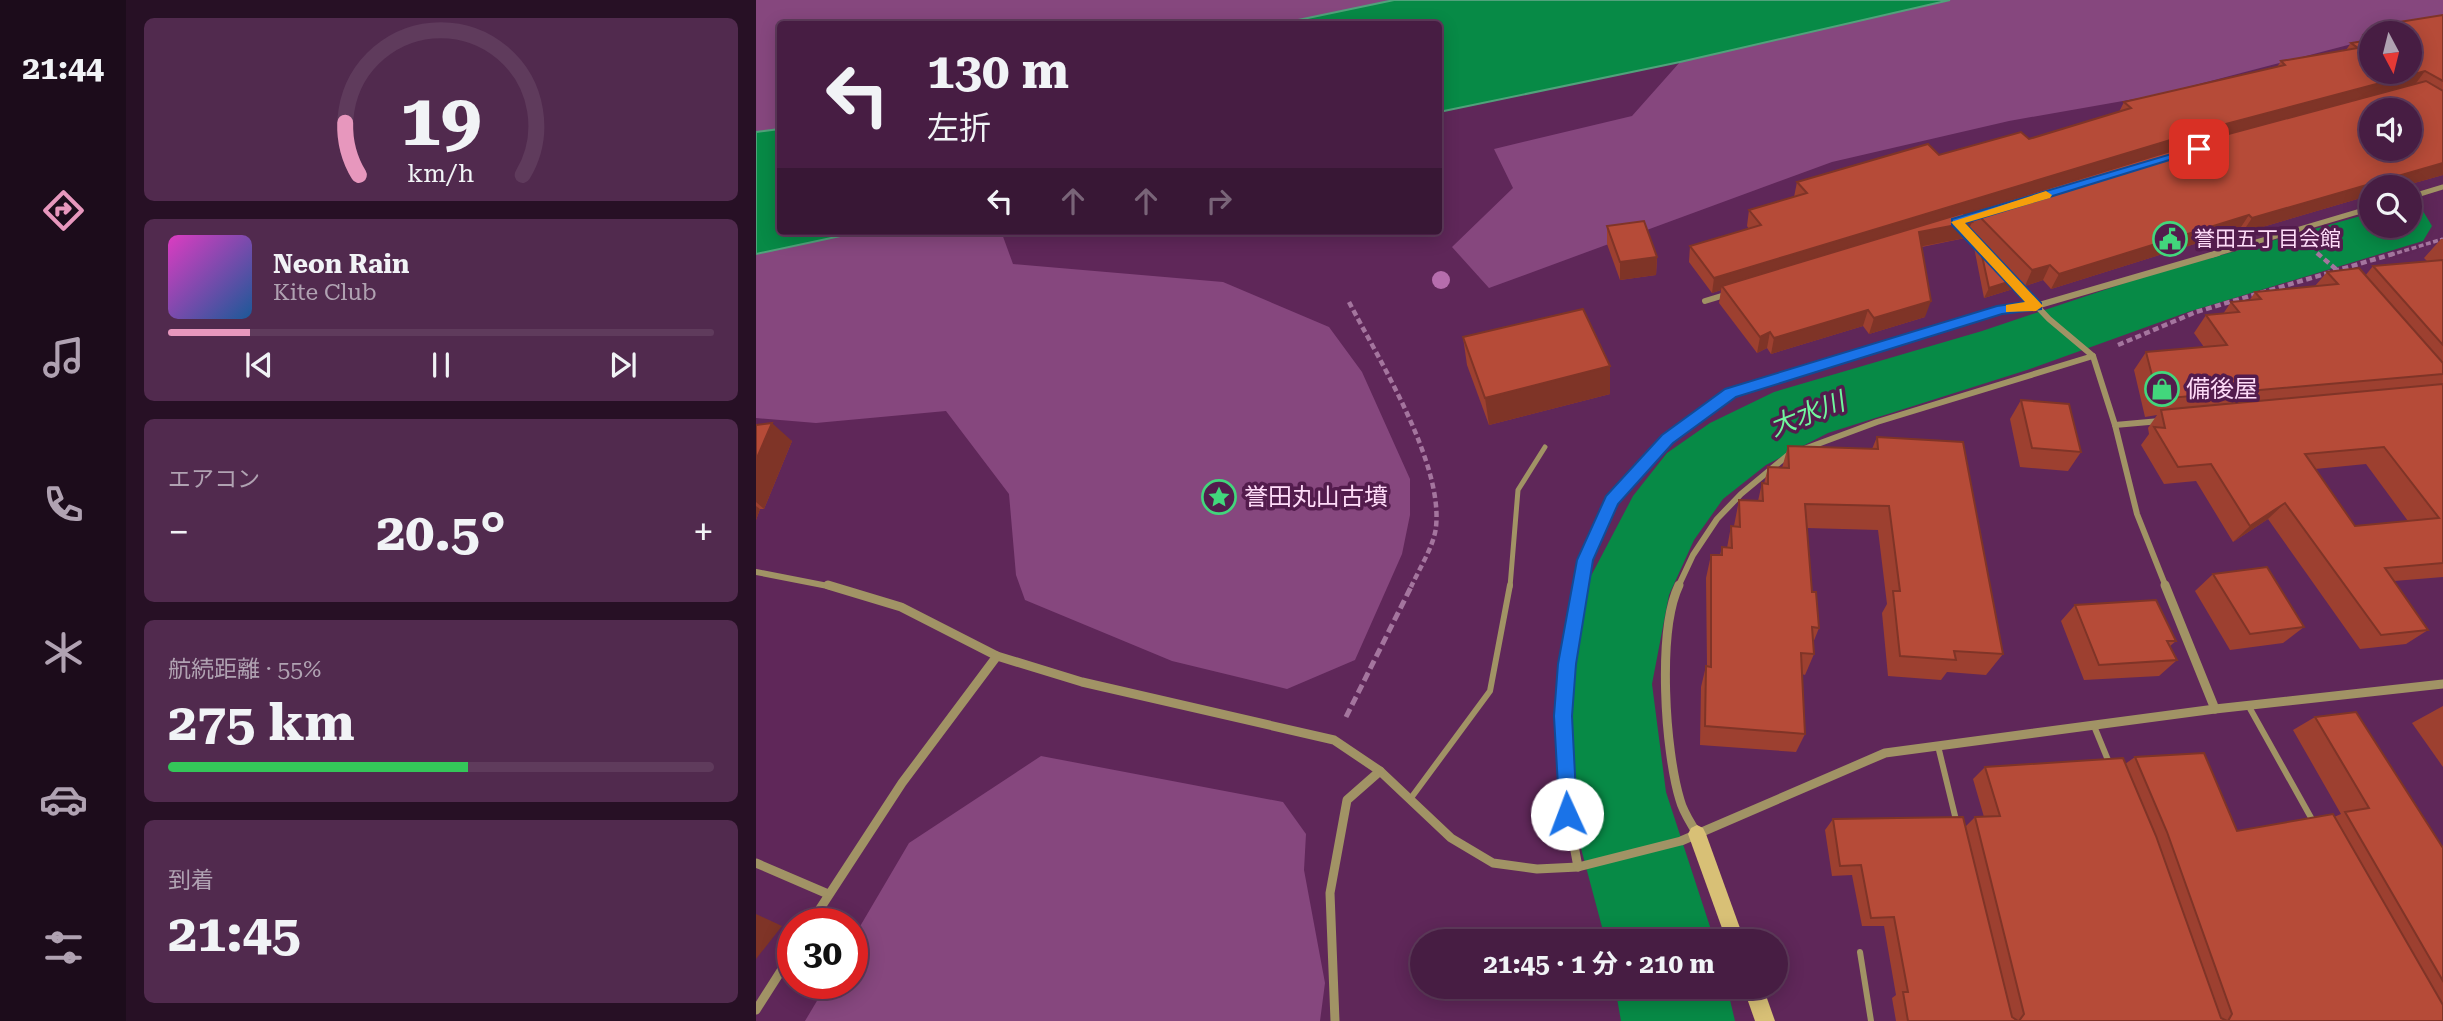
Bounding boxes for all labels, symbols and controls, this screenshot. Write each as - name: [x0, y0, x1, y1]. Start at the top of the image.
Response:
- north arrow: [2359, 21, 2422, 84]
- map controls: [2359, 21, 2422, 238]
- text: 130 m: [927, 43, 1069, 100]
- text: 21:44: [22, 49, 104, 87]
- icon: left: [812, 49, 903, 140]
- text: 19: [400, 79, 482, 164]
- button: sound: [2359, 98, 2422, 161]
- text: 左折: [927, 109, 991, 147]
- pin: [2169, 119, 2229, 179]
- icon: arrive: [2180, 130, 2218, 168]
- text: km/h: [408, 159, 474, 188]
- button: search: [2359, 175, 2422, 238]
- icon: left: [981, 182, 1019, 220]
- icon: ahead: [1054, 182, 1092, 220]
- icon: ahead: [1127, 182, 1165, 220]
- icon: right: [1200, 182, 1238, 220]
- icon: directions: [39, 186, 88, 235]
- public building icon: 誉田五丁目会館: [2151, 220, 2189, 258]
- place label: 誉田五丁目会館: [2194, 227, 2341, 251]
- text: Neon Rain: [273, 249, 409, 279]
- text: Kite Club: [273, 279, 377, 306]
- icon: music: [39, 333, 88, 382]
- icon: previous: [240, 346, 278, 384]
- icon: pause: [422, 346, 460, 384]
- icon: next: [604, 346, 642, 384]
- shop icon: 備後屋: [2143, 370, 2181, 408]
- place label: 備後屋: [2186, 375, 2258, 403]
- water label: 大水川: [1765, 385, 1852, 442]
- text: エアコン: [168, 466, 260, 493]
- place icon: 誉田丸山古墳: [1200, 478, 1238, 516]
- icon: phone: [39, 480, 88, 529]
- place label: 誉田丸山古墳: [1244, 483, 1388, 511]
- text: 20.5°: [376, 502, 506, 563]
- text: −: [168, 510, 189, 554]
- text: +: [693, 510, 714, 554]
- icon: climate: [39, 628, 88, 677]
- text: 航続距離 · 55%: [168, 656, 321, 683]
- text: 275 km: [168, 692, 355, 753]
- icon: car: [39, 775, 88, 824]
- position arrow: [1530, 777, 1604, 851]
- text: 到着: [168, 867, 214, 894]
- text: 21:45: [168, 903, 301, 964]
- speed limit sign: 30: [777, 908, 868, 999]
- icon: filters: [39, 923, 88, 972]
- text: 21:45 · 1 分 · 210 m: [1483, 949, 1715, 979]

